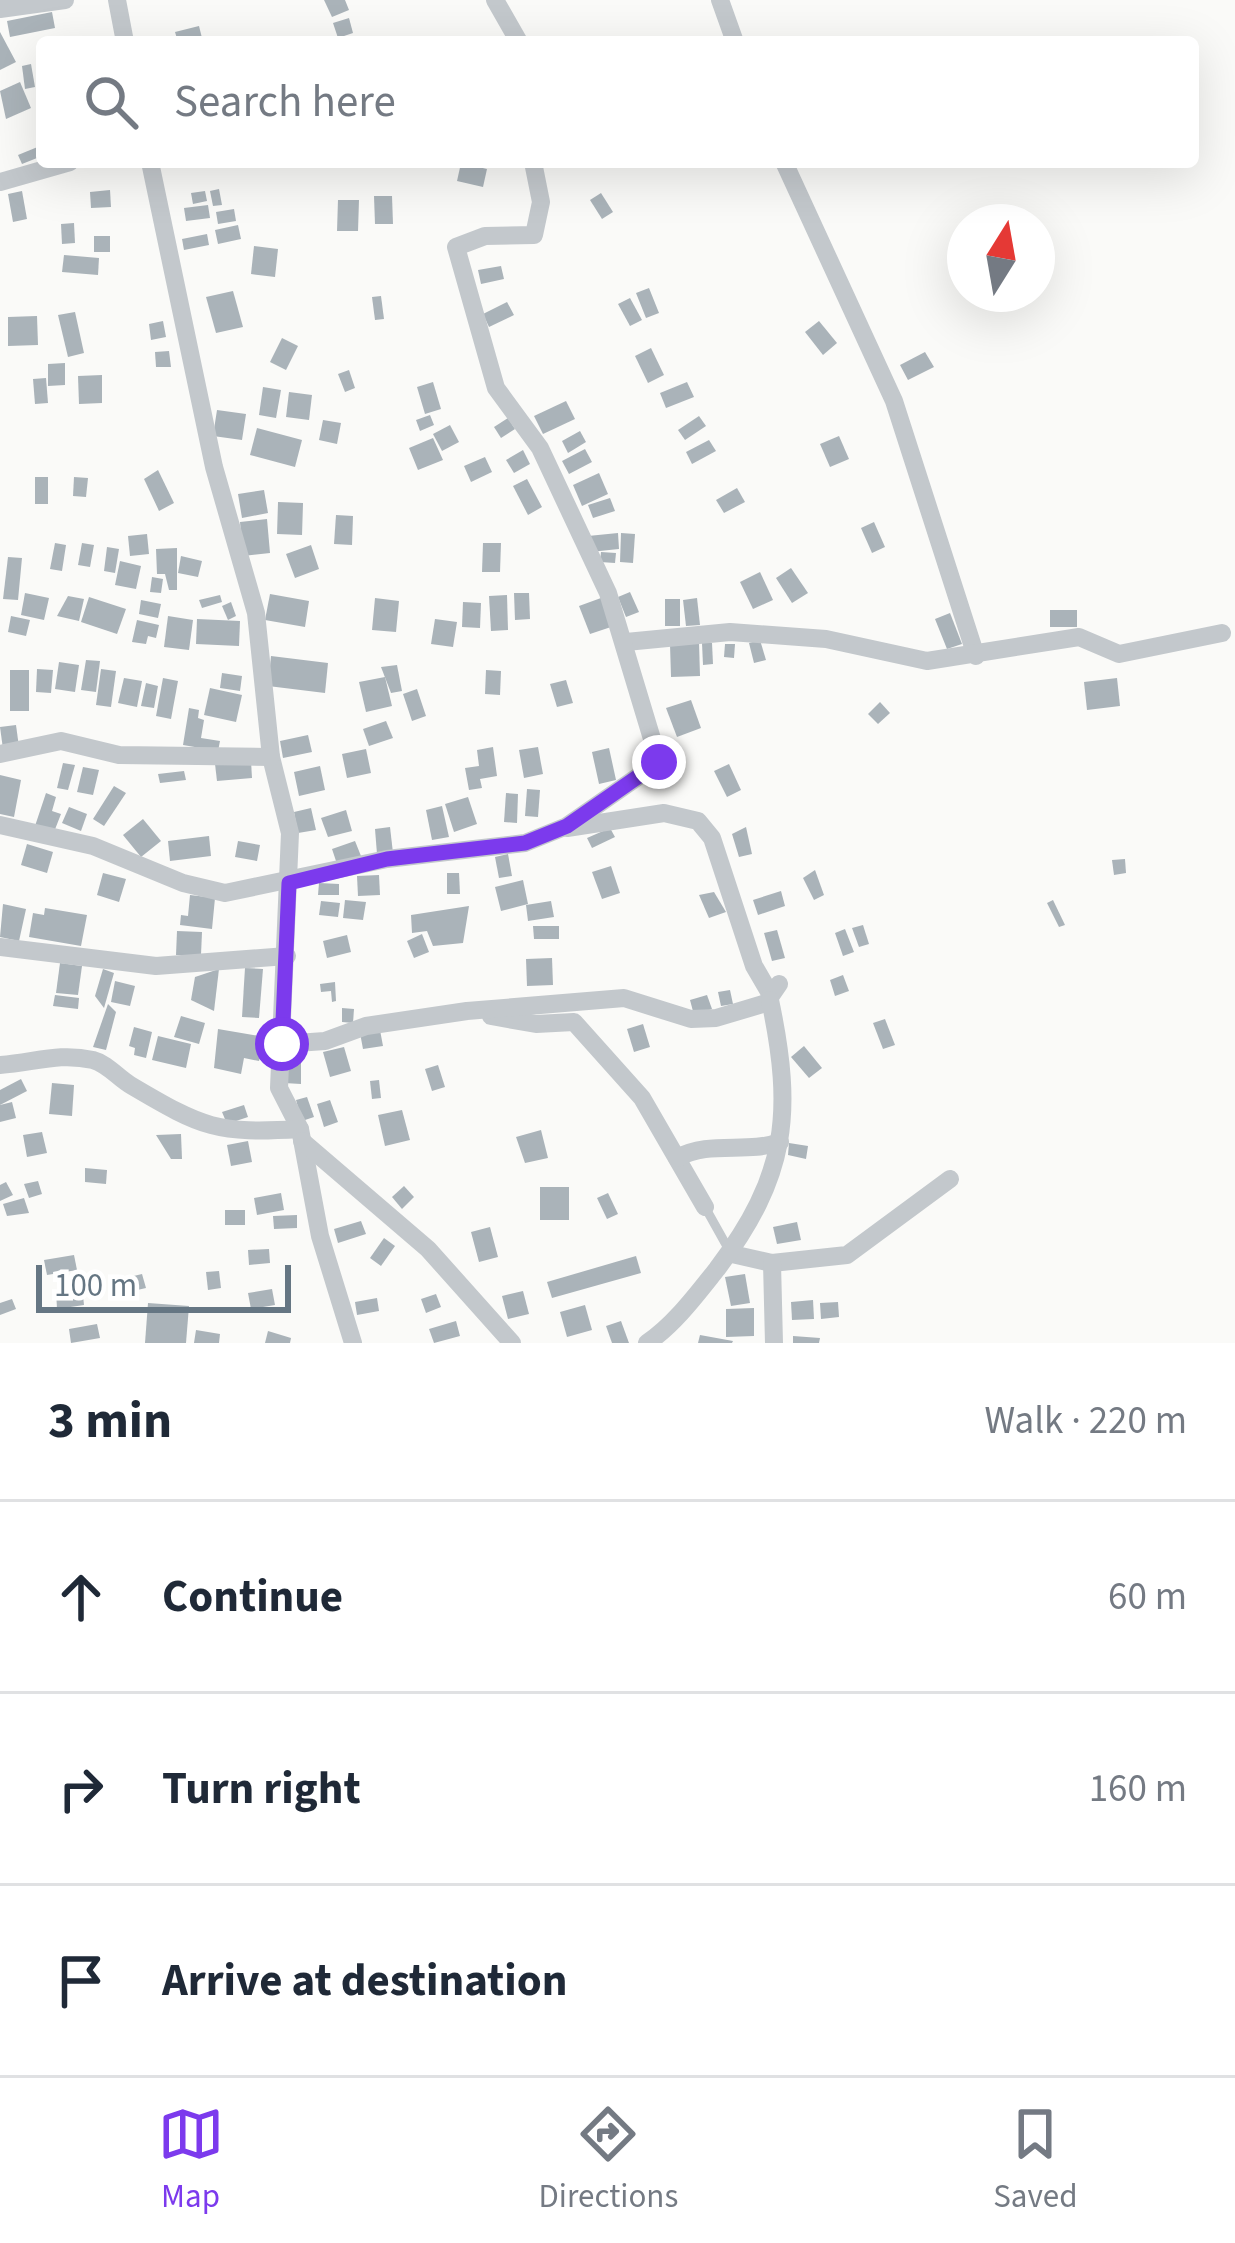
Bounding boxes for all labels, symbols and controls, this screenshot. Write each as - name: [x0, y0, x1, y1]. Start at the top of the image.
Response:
- search box: [36, 36, 1199, 168]
- icon: search: [78, 69, 144, 135]
- text: Search here: [174, 70, 396, 134]
- north arrow: [947, 204, 1055, 312]
- route end: [632, 735, 686, 789]
- route start: [255, 1017, 309, 1071]
- scale bar: [36, 1259, 291, 1312]
- text: 100 m: [54, 1262, 137, 1309]
- text: 3 min: [48, 1385, 172, 1457]
- text: Walk · 220 m: [984, 1393, 1187, 1449]
- icon: ahead: [48, 1564, 114, 1630]
- text: Continue: [162, 1565, 343, 1629]
- text: 60 m: [1108, 1569, 1187, 1625]
- icon: right: [48, 1756, 114, 1822]
- text: Turn right: [162, 1757, 361, 1821]
- text: 160 m: [1089, 1761, 1187, 1817]
- icon: arrive: [48, 1948, 114, 2014]
- text: Arrive at destination: [162, 1949, 567, 2013]
- tab: Map: [158, 2101, 224, 2220]
- tab: Directions: [539, 2101, 678, 2220]
- tab: Saved: [993, 2101, 1077, 2220]

